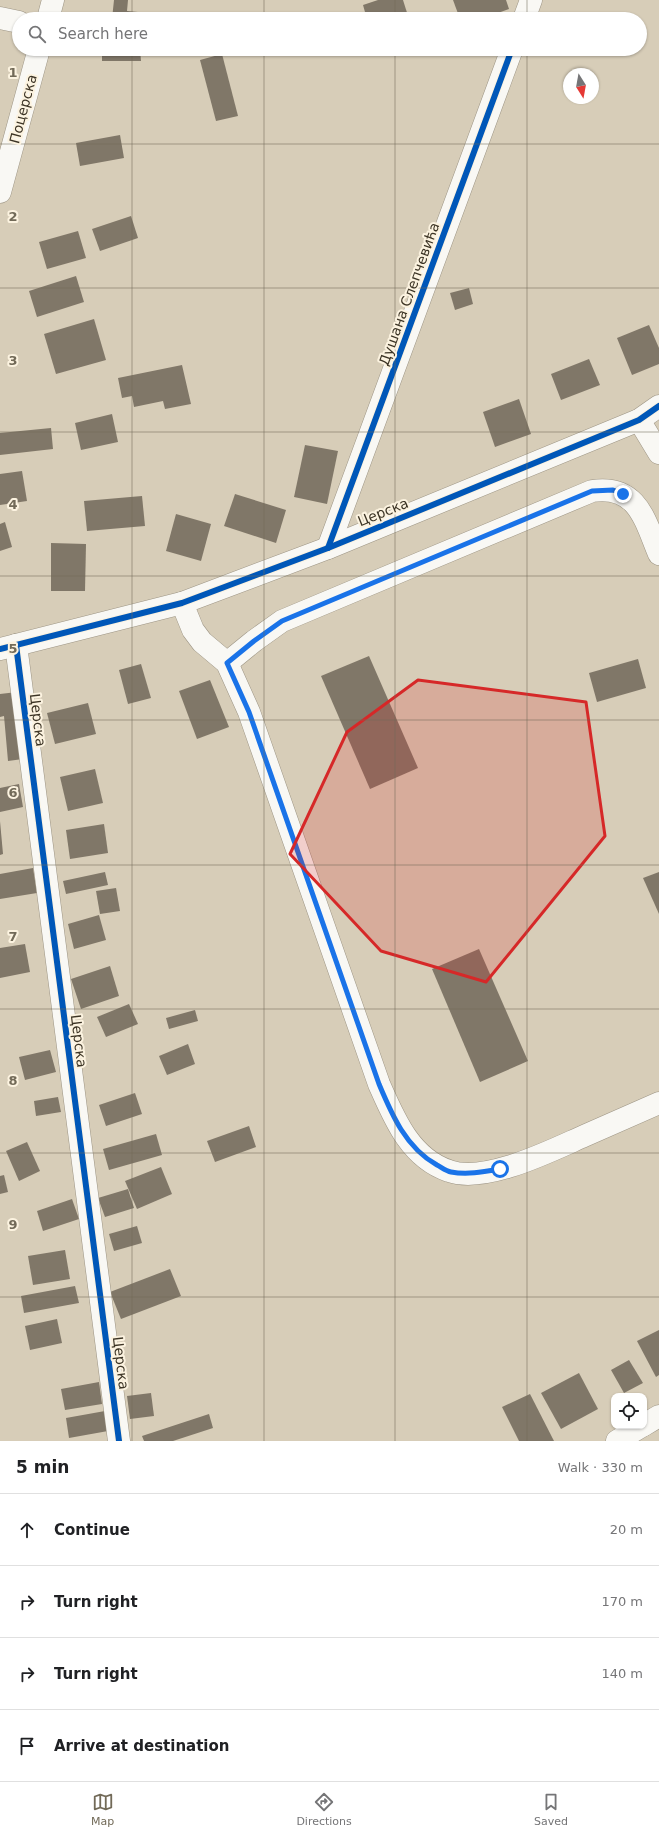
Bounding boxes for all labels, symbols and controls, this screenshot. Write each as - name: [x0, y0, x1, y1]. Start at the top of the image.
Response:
- search box: [12, 12, 647, 56]
- icon: search: [26, 23, 48, 45]
- text: Search here: [58, 25, 148, 43]
- text: 1: [8, 65, 18, 80]
- north arrow: [563, 68, 599, 104]
- street label: Поцерска: [6, 73, 40, 145]
- text: 2: [8, 209, 18, 224]
- street label: Душана Слепчевића: [376, 220, 442, 368]
- text: 3: [8, 353, 18, 368]
- route end: [614, 485, 632, 503]
- street label: Церска: [355, 495, 411, 529]
- text: 4: [8, 497, 18, 512]
- text: 5: [8, 641, 18, 656]
- street label: Церска: [27, 693, 49, 747]
- text: 6: [8, 785, 18, 800]
- text: 7: [8, 929, 18, 944]
- street label: Церска: [68, 1014, 90, 1068]
- text: 8: [8, 1073, 18, 1088]
- route start: [491, 1160, 509, 1178]
- text: 9: [8, 1217, 18, 1232]
- street label: Церска: [110, 1336, 132, 1390]
- map controls: [611, 1393, 647, 1429]
- button: locate: [611, 1393, 647, 1429]
- text: 5 min: [16, 1457, 69, 1477]
- text: Walk · 330 m: [558, 1460, 643, 1475]
- icon: ahead: [16, 1519, 38, 1541]
- text: Continue: [54, 1521, 130, 1539]
- text: 20 m: [610, 1522, 643, 1537]
- icon: right: [16, 1591, 38, 1613]
- text: Turn right: [54, 1593, 138, 1611]
- text: 170 m: [601, 1594, 643, 1609]
- icon: right: [16, 1663, 38, 1685]
- text: Turn right: [54, 1665, 138, 1683]
- text: 140 m: [601, 1666, 643, 1681]
- icon: arrive: [16, 1735, 38, 1757]
- text: Arrive at destination: [54, 1737, 229, 1755]
- tab: Map: [91, 1791, 114, 1828]
- tab: Directions: [296, 1791, 352, 1828]
- tab: Saved: [534, 1791, 568, 1828]

